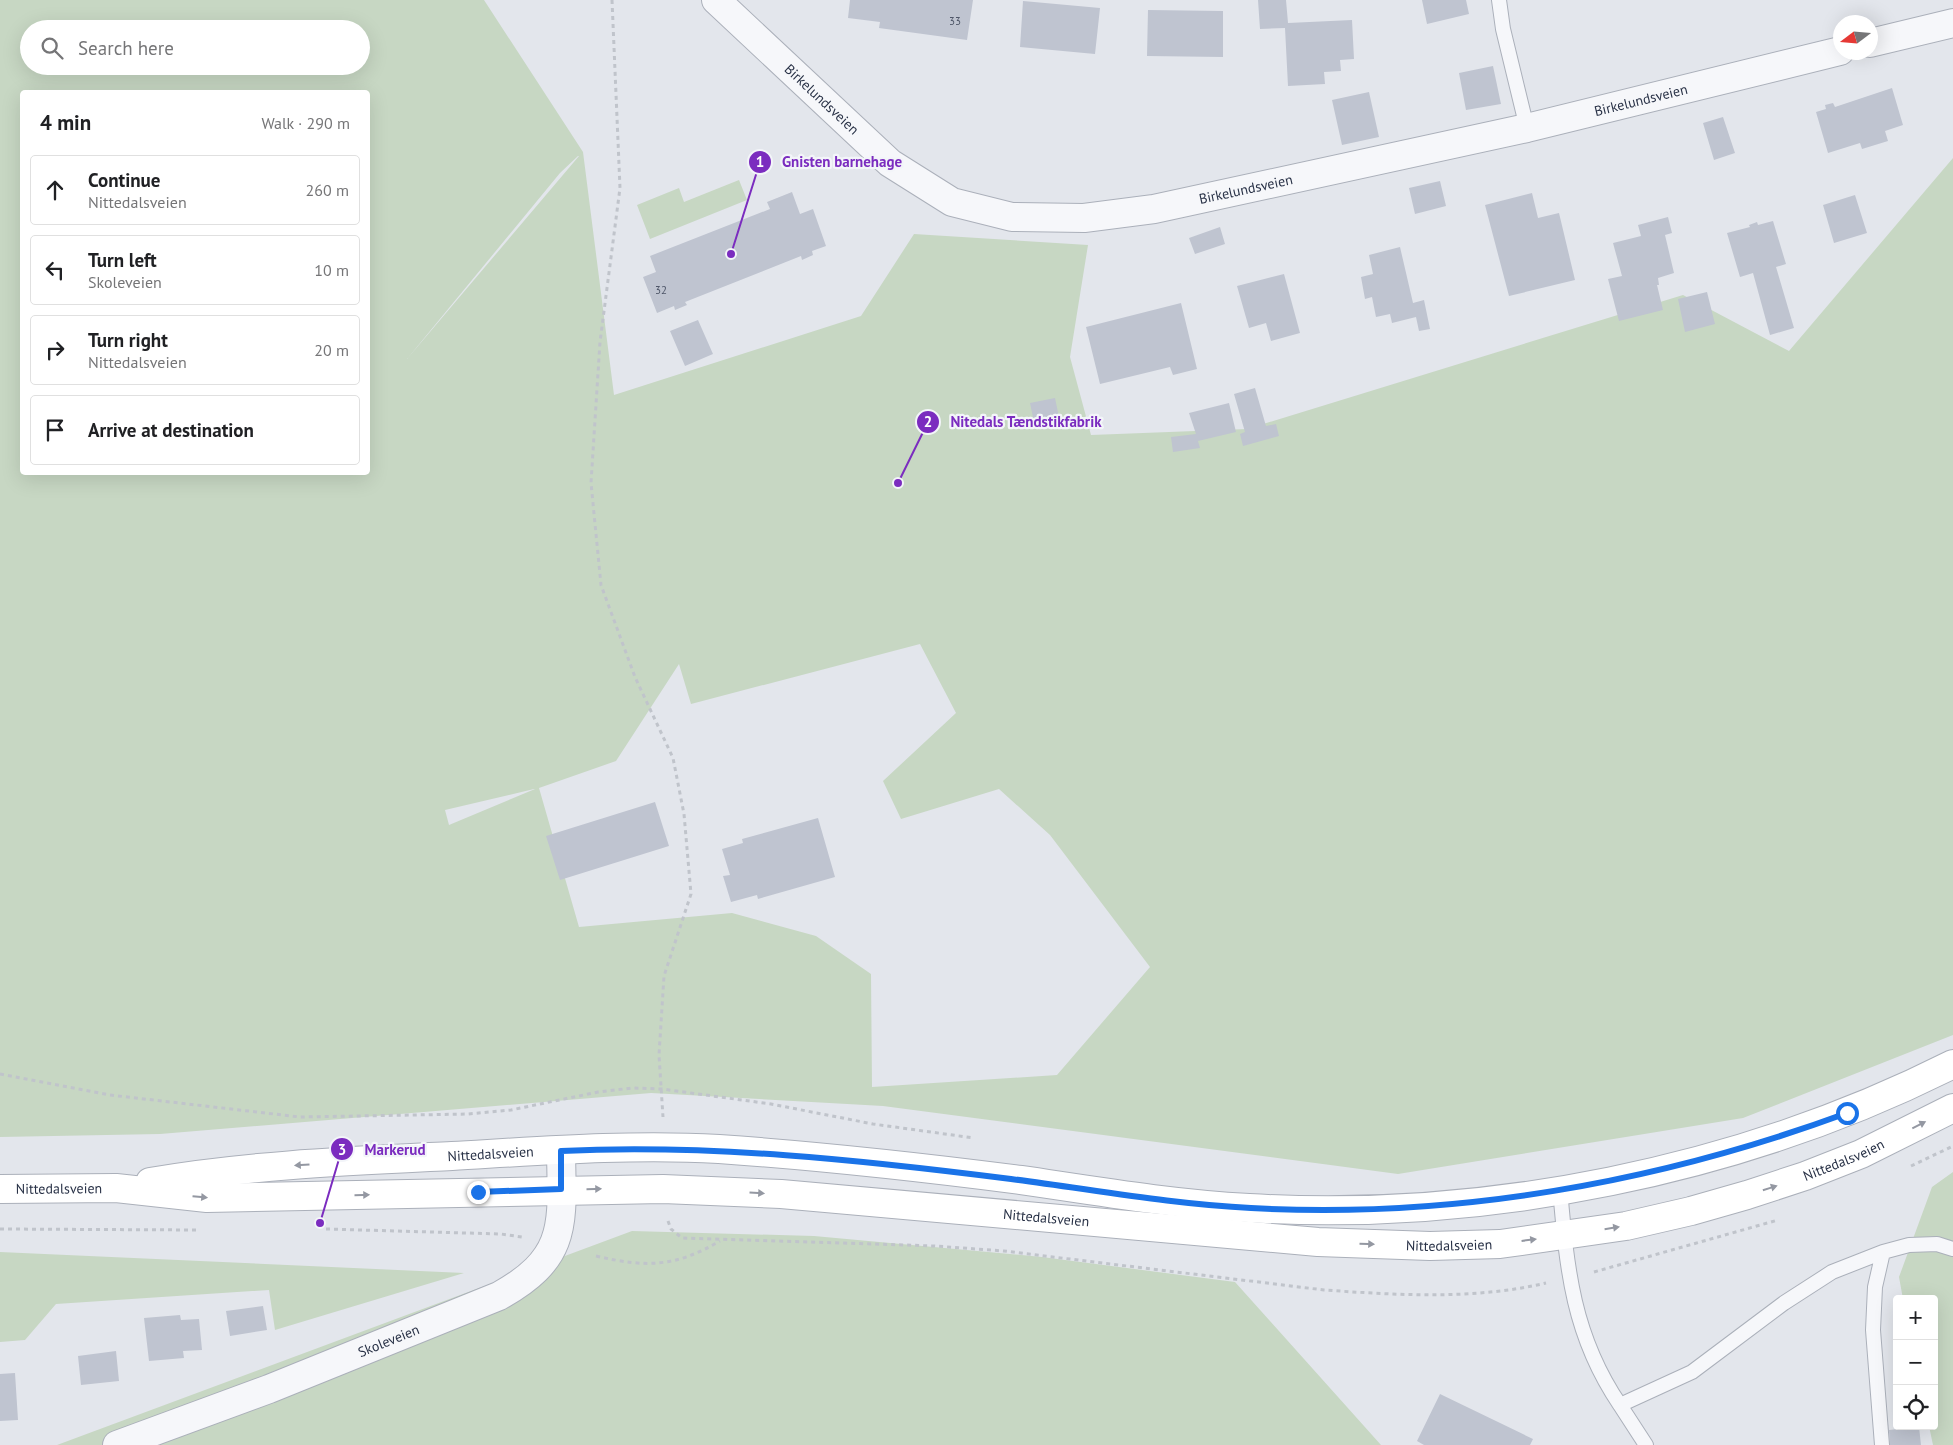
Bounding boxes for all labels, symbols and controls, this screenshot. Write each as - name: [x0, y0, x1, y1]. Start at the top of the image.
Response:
- house number: 33: [949, 14, 961, 28]
- north arrow: [1833, 15, 1878, 60]
- search box: [20, 20, 370, 75]
- icon: search: [38, 34, 66, 62]
- text: Search here: [78, 36, 174, 60]
- street label: Birkelundsveien: [781, 60, 863, 138]
- street label: Birkelundsveien: [1592, 80, 1689, 120]
- text: 4 min: [40, 109, 91, 136]
- text: Walk · 290 m: [261, 113, 350, 133]
- callout: Gnisten barnehage: [747, 147, 912, 177]
- text: 1: [756, 152, 764, 171]
- text: Gnisten barnehage: [782, 152, 902, 171]
- text: Continue: [88, 168, 160, 192]
- street label: Birkelundsveien: [1197, 170, 1294, 208]
- icon: ahead: [41, 176, 69, 204]
- text: 260 m: [306, 180, 349, 200]
- text: Nittedalsveien: [88, 192, 187, 212]
- text: Turn left: [88, 248, 157, 272]
- icon: left: [41, 256, 69, 284]
- text: 10 m: [314, 260, 349, 280]
- text: Skoleveien: [88, 272, 162, 292]
- house number: 32: [655, 283, 667, 297]
- text: Turn right: [88, 328, 168, 352]
- icon: right: [41, 336, 69, 364]
- text: 20 m: [314, 340, 349, 360]
- text: Nittedalsveien: [88, 352, 187, 372]
- callout: Nitedals Tændstikfabrik: [915, 407, 1112, 437]
- text: 2: [924, 412, 932, 431]
- text: Nitedals Tændstikfabrik: [950, 412, 1102, 431]
- icon: arrive: [41, 416, 69, 444]
- text: Arrive at destination: [88, 418, 254, 442]
- route start: [1836, 1102, 1859, 1125]
- one-way arrow: [1912, 1121, 1927, 1129]
- callout: Markerud: [330, 1134, 435, 1164]
- street label: Nittedalsveien: [1800, 1135, 1887, 1185]
- text: 3: [338, 1140, 346, 1159]
- text: Markerud: [365, 1140, 425, 1159]
- street label: Nittedalsveien: [447, 1142, 534, 1165]
- one-way arrow: [294, 1162, 310, 1170]
- street label: Nittedalsveien: [16, 1179, 102, 1198]
- route end: [467, 1181, 490, 1204]
- one-way arrow: [1762, 1183, 1777, 1191]
- one-way arrow: [587, 1185, 603, 1193]
- one-way arrow: [749, 1189, 765, 1197]
- one-way arrow: [354, 1190, 370, 1198]
- one-way arrow: [192, 1193, 208, 1201]
- street label: Nittedalsveien: [1002, 1205, 1090, 1231]
- one-way arrow: [1605, 1224, 1621, 1232]
- street label: Nittedalsveien: [1406, 1235, 1493, 1255]
- one-way arrow: [1522, 1236, 1538, 1244]
- one-way arrow: [1359, 1241, 1375, 1249]
- map controls: [1893, 1295, 1938, 1430]
- button: +: [1893, 1295, 1938, 1340]
- street label: Skoleveien: [355, 1320, 422, 1361]
- button: −: [1893, 1340, 1938, 1385]
- button: locate: [1893, 1385, 1938, 1430]

